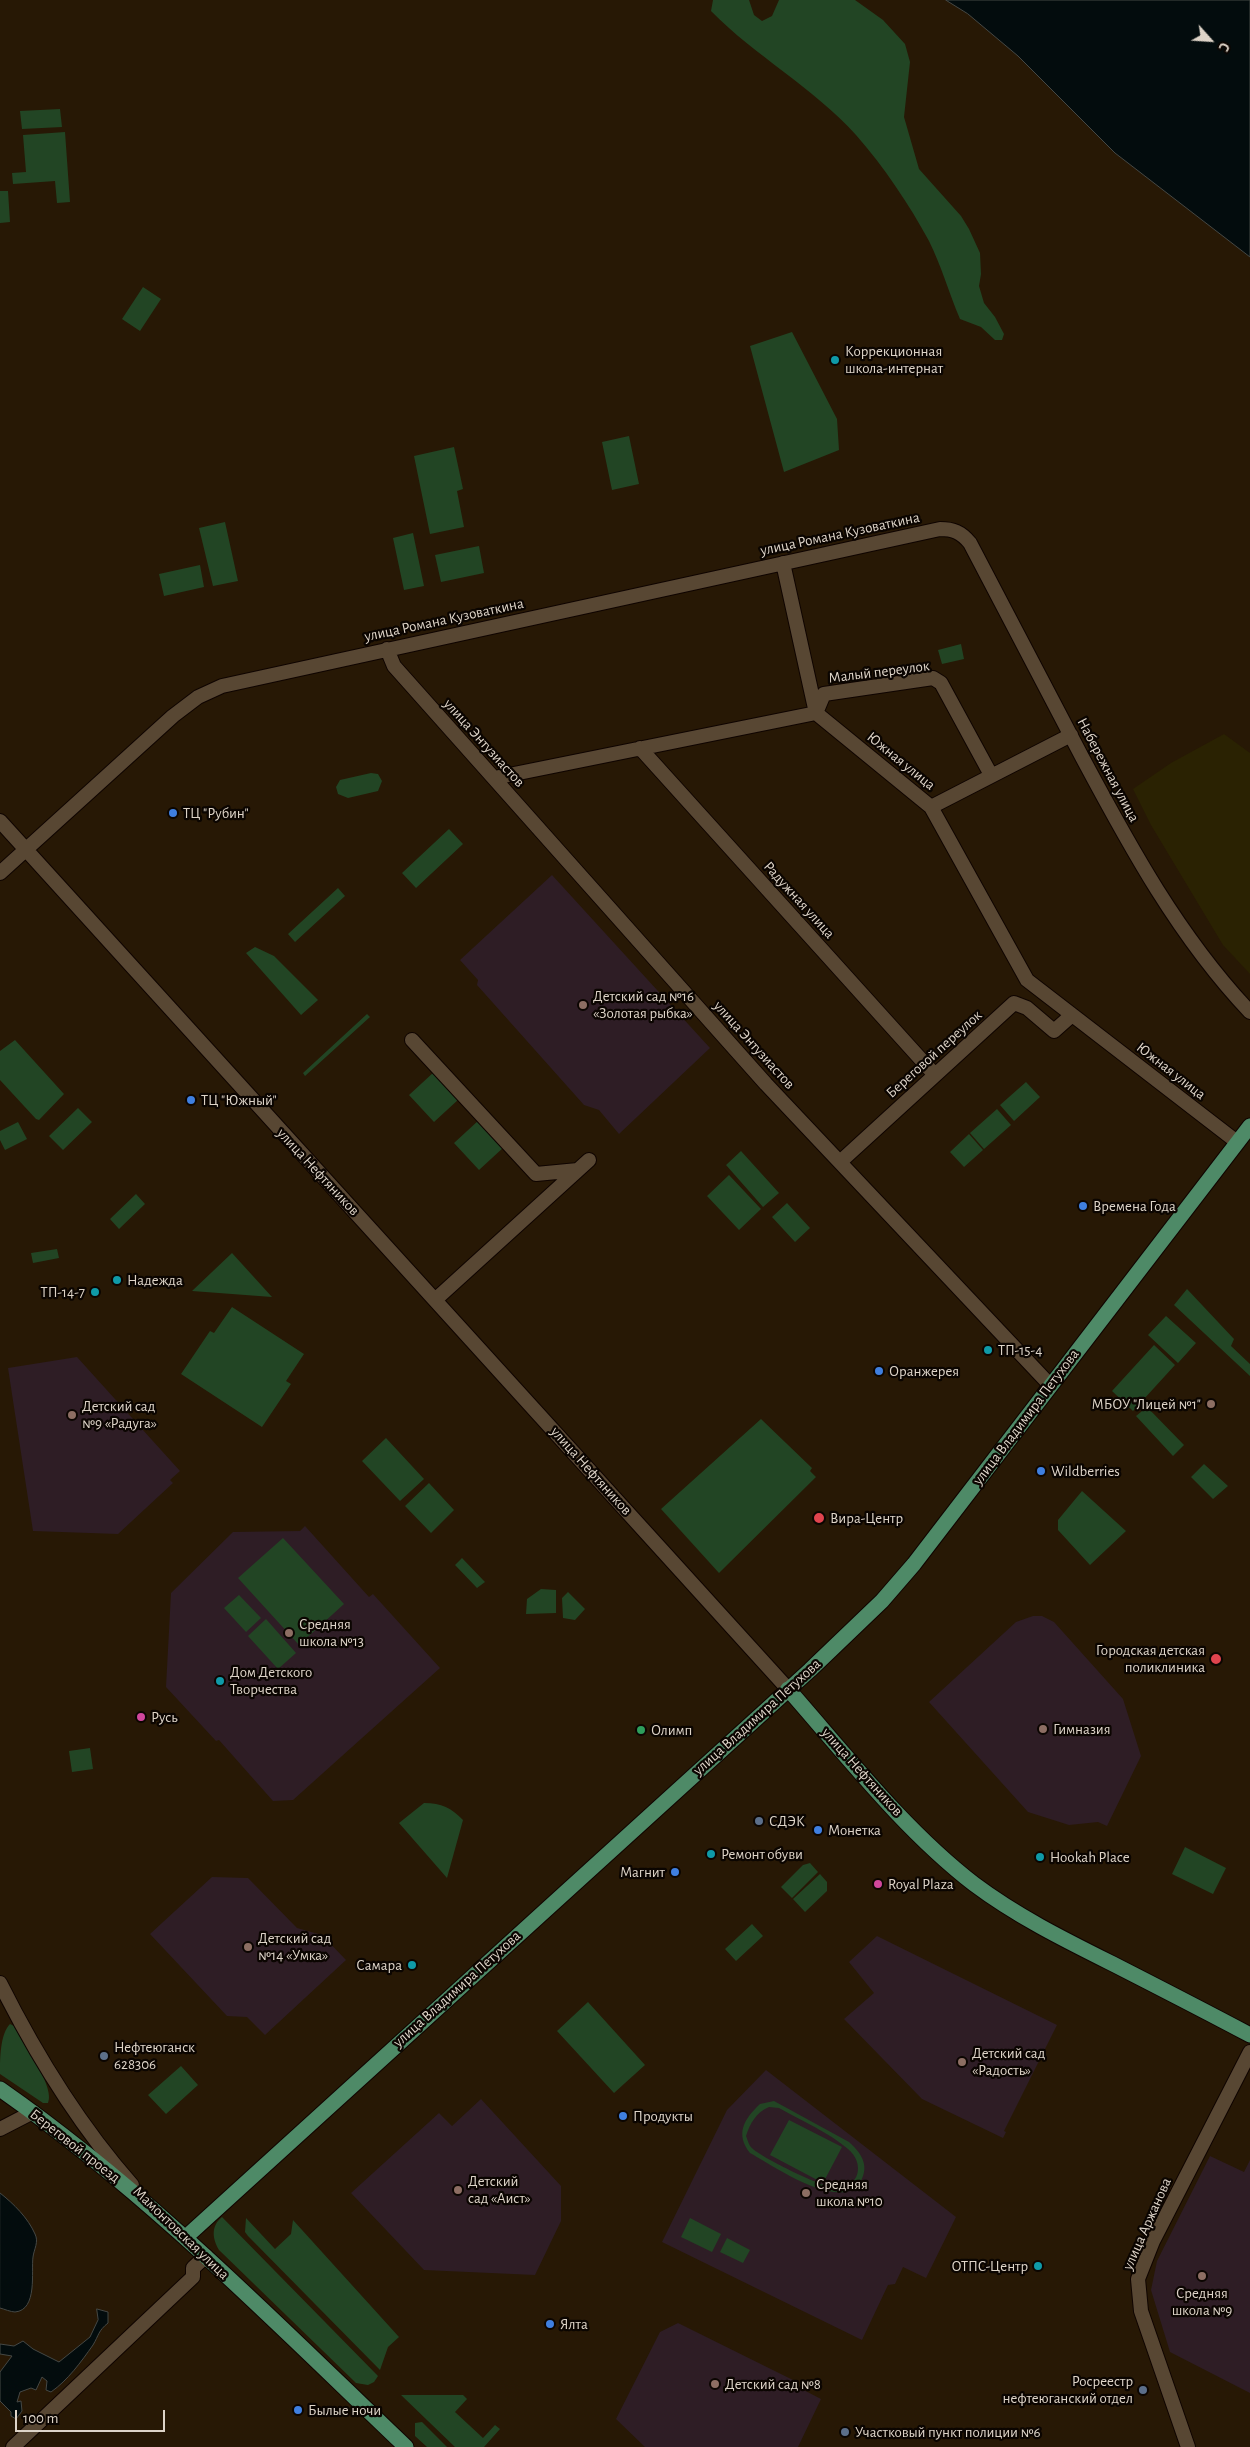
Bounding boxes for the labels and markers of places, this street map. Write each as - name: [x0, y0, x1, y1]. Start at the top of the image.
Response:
- place label: Коррекционная школа-интернат: [845, 342, 943, 377]
- marker: Коррекционная школа-интернат: [829, 354, 841, 366]
- place label: ТЦ "Рубин": [183, 804, 249, 822]
- marker: ТЦ "Рубин": [167, 807, 179, 819]
- place label: Детский сад №16 «Золотая рыбка»: [593, 987, 694, 1022]
- marker: Детский сад №16 «Золотая рыбка»: [577, 999, 589, 1011]
- place label: ТЦ "Южный": [201, 1091, 277, 1109]
- marker: ТЦ "Южный": [185, 1094, 197, 1106]
- place label: Времена Года: [1093, 1197, 1176, 1215]
- marker: Времена Года: [1077, 1200, 1089, 1212]
- place label: Надежда: [127, 1271, 183, 1289]
- marker: Надежда: [111, 1274, 123, 1286]
- place label: ТП-14-7: [41, 1283, 85, 1301]
- marker: ТП-14-7: [89, 1286, 101, 1298]
- place label: ТП-15-4: [998, 1341, 1042, 1359]
- marker: ТП-15-4: [982, 1344, 994, 1356]
- place label: Оранжерея: [889, 1362, 959, 1380]
- marker: Оранжерея: [873, 1365, 885, 1377]
- place label: МБОУ "Лицей №1": [1091, 1395, 1201, 1413]
- place label: Детский сад №9 «Радуга»: [82, 1397, 157, 1432]
- marker: МБОУ "Лицей №1": [1205, 1398, 1217, 1410]
- marker: Детский сад №9 «Радуга»: [66, 1409, 78, 1421]
- place label: Wildberries: [1051, 1462, 1120, 1480]
- marker: Wildberries: [1035, 1465, 1047, 1477]
- place label: Вира-Центр: [830, 1509, 903, 1527]
- marker: Вира-Центр: [812, 1511, 826, 1525]
- place label: Средняя школа №13: [299, 1615, 364, 1650]
- marker: Средняя школа №13: [283, 1627, 295, 1639]
- place label: Городская детская поликлиника: [1096, 1641, 1205, 1676]
- marker: Городская детская поликлиника: [1209, 1652, 1223, 1666]
- place label: Дом Детского Творчества: [230, 1663, 312, 1698]
- marker: Дом Детского Творчества: [214, 1675, 226, 1687]
- place label: Русь: [151, 1708, 178, 1726]
- marker: Русь: [135, 1711, 147, 1723]
- place label: Гимназия: [1053, 1720, 1111, 1738]
- place label: Олимп: [651, 1721, 692, 1739]
- marker: Гимназия: [1037, 1723, 1049, 1735]
- marker: Олимп: [635, 1724, 647, 1736]
- place label: СДЭК: [769, 1812, 805, 1830]
- marker: СДЭК: [753, 1815, 765, 1827]
- place label: Монетка: [828, 1821, 881, 1839]
- marker: Монетка: [812, 1824, 824, 1836]
- place label: Ремонт обуви: [721, 1845, 803, 1863]
- marker: Ремонт обуви: [705, 1848, 717, 1860]
- place label: Hookah Place: [1050, 1848, 1130, 1866]
- marker: Hookah Place: [1034, 1851, 1046, 1863]
- place label: Магнит: [620, 1863, 665, 1881]
- marker: Магнит: [669, 1866, 681, 1878]
- place label: Royal Plaza: [888, 1875, 954, 1893]
- marker: Royal Plaza: [872, 1878, 884, 1890]
- place label: Детский сад №14 «Умка»: [258, 1929, 331, 1964]
- marker: Детский сад №14 «Умка»: [242, 1941, 254, 1953]
- place label: Самара: [356, 1956, 402, 1974]
- marker: Самара: [406, 1959, 418, 1971]
- place label: Нефтеюганск 628306: [114, 2038, 195, 2073]
- place label: Детский сад «Радость»: [972, 2044, 1045, 2079]
- marker: Нефтеюганск 628306: [98, 2050, 110, 2062]
- marker: Детский сад «Радость»: [956, 2056, 968, 2068]
- place label: Продукты: [633, 2107, 693, 2125]
- marker: Продукты: [617, 2110, 629, 2122]
- place label: Детский сад «Аист»: [468, 2172, 531, 2207]
- place label: Средняя школа №10: [816, 2175, 883, 2210]
- marker: Детский сад «Аист»: [452, 2184, 464, 2196]
- marker: Средняя школа №10: [800, 2187, 812, 2199]
- place label: ОТПС-Центр: [951, 2257, 1028, 2275]
- marker: ОТПС-Центр: [1032, 2260, 1044, 2272]
- marker: Средняя школа №9: [1196, 2270, 1208, 2282]
- place label: Средняя школа №9: [1172, 2284, 1232, 2319]
- place label: Ялта: [560, 2315, 588, 2333]
- marker: Ялта: [544, 2318, 556, 2330]
- place label: Росреестр нефтеюганский отдел: [1003, 2372, 1133, 2407]
- place label: Детский сад №8: [725, 2375, 821, 2393]
- marker: Детский сад №8: [709, 2378, 721, 2390]
- marker: Росреестр нефтеюганский отдел: [1137, 2384, 1149, 2396]
- place label: Былые ночи: [308, 2401, 381, 2419]
- marker: Былые ночи: [292, 2404, 304, 2416]
- place label: Участковый пункт полиции №6: [855, 2423, 1041, 2441]
- marker: Участковый пункт полиции №6: [839, 2426, 851, 2438]

